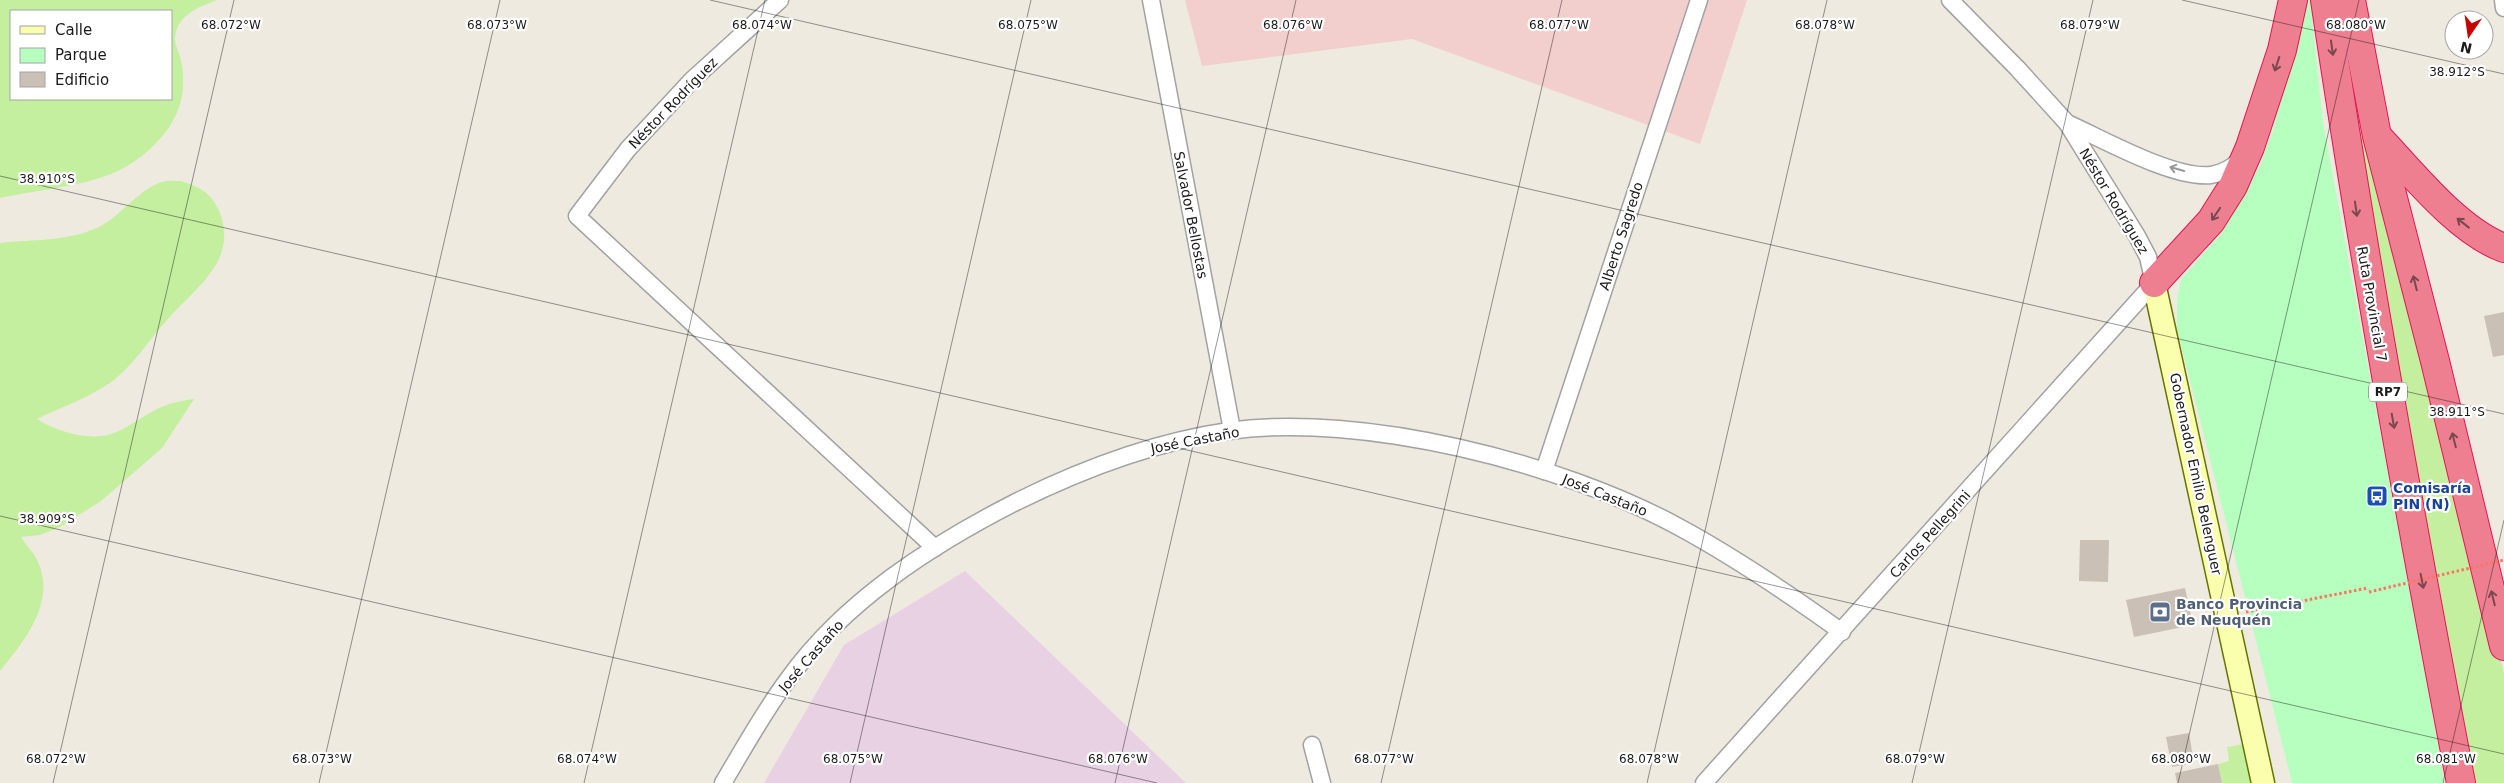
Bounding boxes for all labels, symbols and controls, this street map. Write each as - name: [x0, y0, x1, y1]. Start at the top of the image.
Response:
- legend: [10, 10, 172, 100]
- north arrow: [2444, 10, 2494, 60]
- text: 68.072°W: [201, 18, 261, 32]
- text: 68.073°W: [467, 18, 527, 32]
- text: 68.074°W: [732, 18, 792, 32]
- text: 68.075°W: [998, 18, 1058, 32]
- text: 68.076°W: [1263, 18, 1323, 32]
- text: 68.077°W: [1529, 18, 1589, 32]
- text: 68.078°W: [1795, 18, 1855, 32]
- text: 68.079°W: [2060, 18, 2120, 32]
- text: 68.080°W: [2326, 18, 2386, 32]
- text: Calle: [55, 21, 92, 39]
- text: N: [2459, 39, 2474, 57]
- one-way arrow: [2327, 40, 2337, 56]
- text: Parque: [55, 46, 107, 64]
- street label: Néstor Rodríguez: [625, 54, 721, 152]
- one-way arrow: [2272, 56, 2282, 72]
- text: 38.912°S: [2429, 65, 2485, 79]
- text: Edificio: [55, 71, 109, 89]
- street label: Néstor Rodríguez: [2076, 145, 2152, 257]
- street label: Salvador Bellostas: [1171, 150, 1211, 280]
- one-way arrow: [2169, 164, 2185, 174]
- text: 38.910°S: [19, 172, 75, 186]
- street label: Alberto Sagredo: [1596, 180, 1646, 292]
- one-way arrow: [2351, 201, 2361, 217]
- one-way arrow: [2211, 207, 2221, 221]
- one-way arrow: [2456, 217, 2469, 228]
- street label: Ruta Provincial 7: [2354, 245, 2390, 363]
- one-way arrow: [2410, 275, 2419, 291]
- street label: Gobernador Emilio Belenguer: [2167, 371, 2225, 577]
- road number: RP7: [2369, 382, 2407, 402]
- text: 38.911°S: [2429, 405, 2485, 419]
- one-way arrow: [2388, 412, 2398, 428]
- street label: José Castaño: [1148, 424, 1241, 457]
- one-way arrow: [2449, 433, 2458, 449]
- street label: José Castaño: [1559, 470, 1650, 519]
- place label: Comisaría PIN (N): [2393, 480, 2471, 512]
- bus stop icon: Comisaría PIN (N): [2365, 484, 2389, 508]
- street label: Carlos Pellegrini: [1886, 487, 1974, 581]
- text: 38.909°S: [19, 512, 75, 526]
- one-way arrow: [2418, 572, 2428, 588]
- one-way arrow: [2487, 591, 2497, 607]
- place label: Banco Provincia de Neuquén: [2176, 596, 2302, 628]
- bank icon: Banco Provincia de Neuquén: [2148, 600, 2172, 624]
- street label: José Castaño: [775, 617, 847, 696]
- text: 68.072°W: [26, 752, 86, 766]
- text: 68.073°W: [292, 752, 352, 766]
- text: 68.074°W: [557, 752, 617, 766]
- text: 68.075°W: [823, 752, 883, 766]
- text: 68.076°W: [1088, 752, 1148, 766]
- text: 68.077°W: [1354, 752, 1414, 766]
- text: 68.078°W: [1619, 752, 1679, 766]
- text: 68.079°W: [1885, 752, 1945, 766]
- text: 68.080°W: [2151, 752, 2211, 766]
- text: 68.081°W: [2416, 752, 2476, 766]

